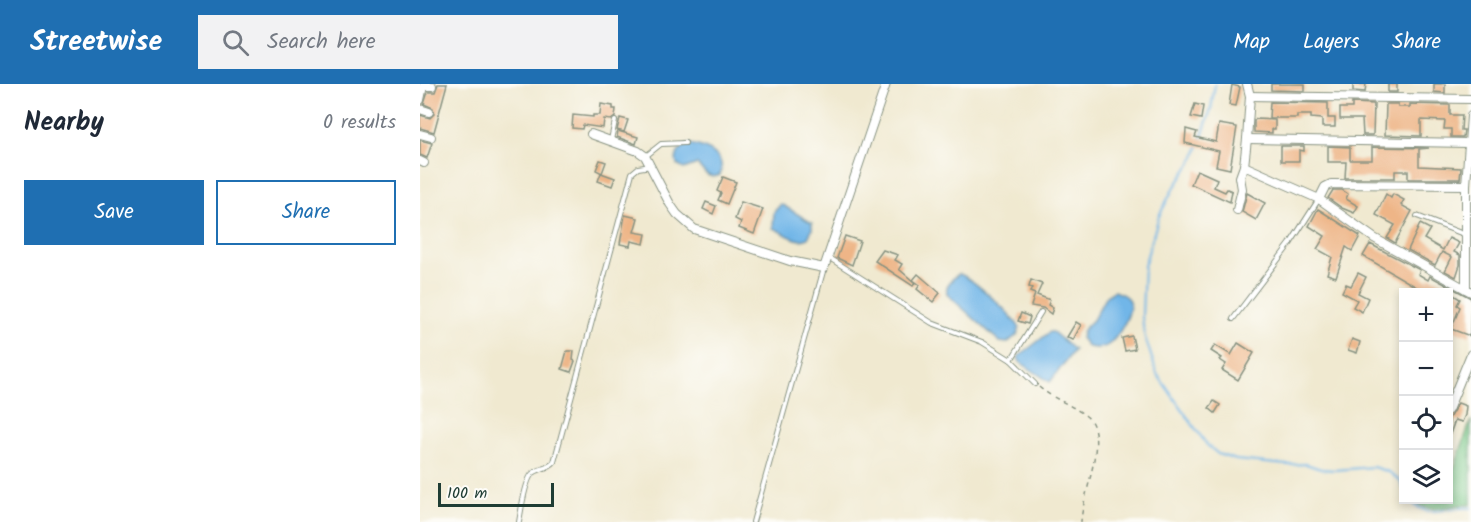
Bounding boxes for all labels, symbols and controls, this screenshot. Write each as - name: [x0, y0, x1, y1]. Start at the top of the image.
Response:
- search box: [198, 15, 618, 69]
- text: Streetwise: [30, 20, 162, 65]
- text: Search here: [267, 25, 376, 60]
- icon: search: [219, 26, 252, 59]
- text: Map: [1233, 26, 1270, 59]
- text: Layers: [1303, 26, 1359, 59]
- text: Share: [1392, 26, 1441, 59]
- text: Nearby: [24, 102, 104, 144]
- text: 0 results: [323, 107, 396, 139]
- button: Save: [24, 180, 204, 245]
- button: Share: [216, 180, 396, 245]
- map controls: [1399, 288, 1453, 504]
- button: +: [1399, 288, 1453, 342]
- button: −: [1399, 342, 1453, 396]
- button: locate: [1399, 396, 1453, 450]
- button: layers: [1399, 450, 1453, 504]
- scale bar: [438, 480, 554, 508]
- text: 100 m: [447, 481, 487, 506]

